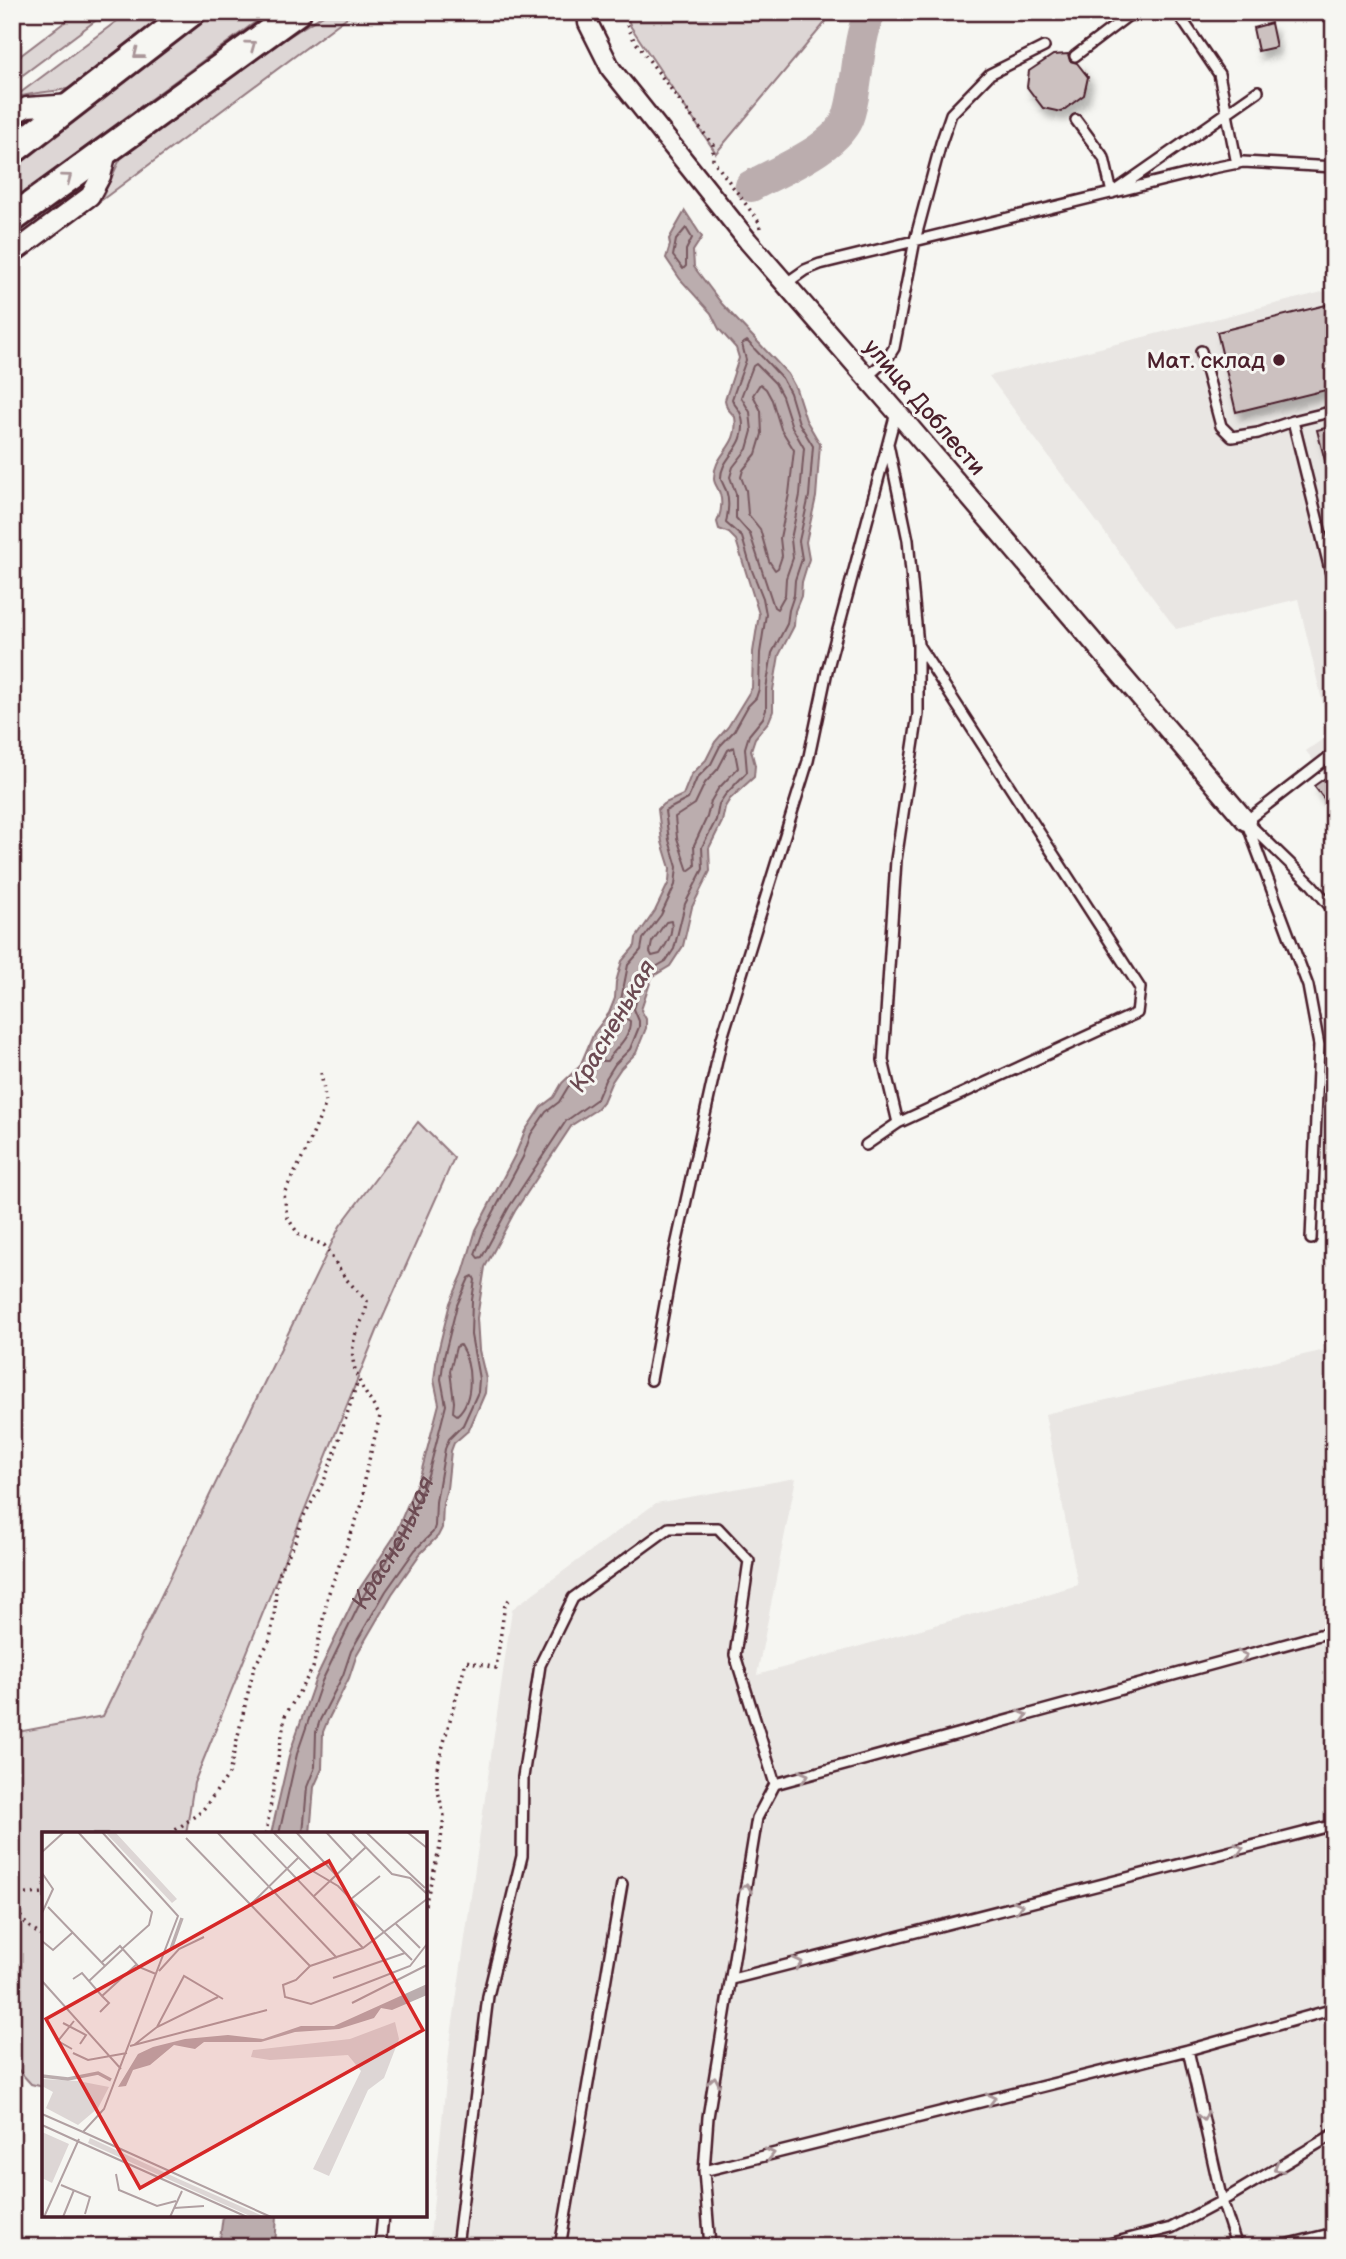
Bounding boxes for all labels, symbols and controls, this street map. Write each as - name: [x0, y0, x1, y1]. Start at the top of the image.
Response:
- one-way arrow: [243, 41, 256, 53]
- one-way arrow: [134, 46, 146, 59]
- one-way arrow: [59, 174, 72, 187]
- street label: улица Доблести: [857, 334, 991, 482]
- place label: Мат. склад: [1147, 347, 1265, 375]
- marker: Мат. склад: [1271, 352, 1287, 368]
- water label: Красненькая: [563, 954, 662, 1097]
- water label: Красненькая: [345, 1471, 441, 1614]
- one-way arrow: [1237, 1650, 1249, 1665]
- one-way arrow: [1017, 1710, 1029, 1725]
- one-way arrow: [798, 1770, 810, 1785]
- inset map: [42, 1832, 427, 2217]
- one-way arrow: [1233, 1843, 1245, 1858]
- one-way arrow: [738, 1882, 753, 1894]
- one-way arrow: [1012, 1900, 1024, 1914]
- one-way arrow: [792, 1956, 804, 1971]
- one-way arrow: [706, 2075, 721, 2087]
- one-way arrow: [985, 2093, 997, 2107]
- one-way arrow: [1195, 2110, 1209, 2122]
- one-way arrow: [764, 2148, 776, 2162]
- one-way arrow: [1272, 2160, 1285, 2173]

